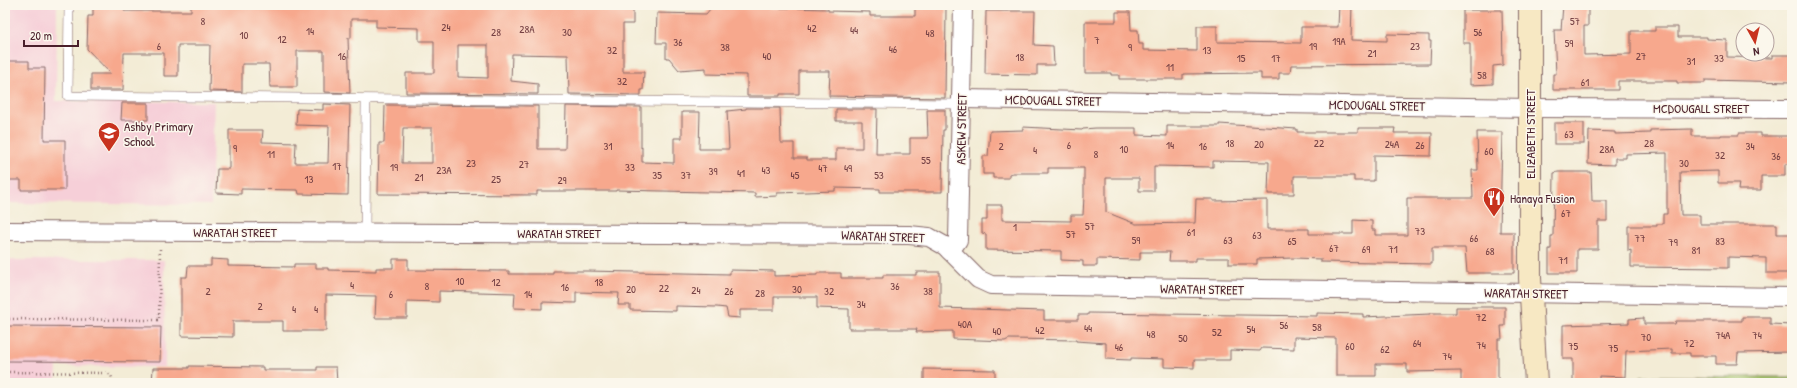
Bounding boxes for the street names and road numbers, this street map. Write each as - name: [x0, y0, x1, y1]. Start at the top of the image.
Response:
- street label: ELIZABETH STREET: [1521, 88, 1539, 179]
- street label: MCDOUGALL STREET: [1005, 90, 1102, 110]
- street label: ASKEW STREET: [951, 92, 971, 165]
- street label: MCDOUGALL STREET: [1329, 95, 1426, 115]
- street label: MCDOUGALL STREET: [1653, 99, 1750, 117]
- street label: WARATAH STREET: [193, 223, 278, 241]
- street label: WARATAH STREET: [517, 224, 602, 242]
- street label: WARATAH STREET: [841, 226, 926, 246]
- street label: WARATAH STREET: [1160, 279, 1245, 299]
- street label: WARATAH STREET: [1484, 283, 1569, 303]

